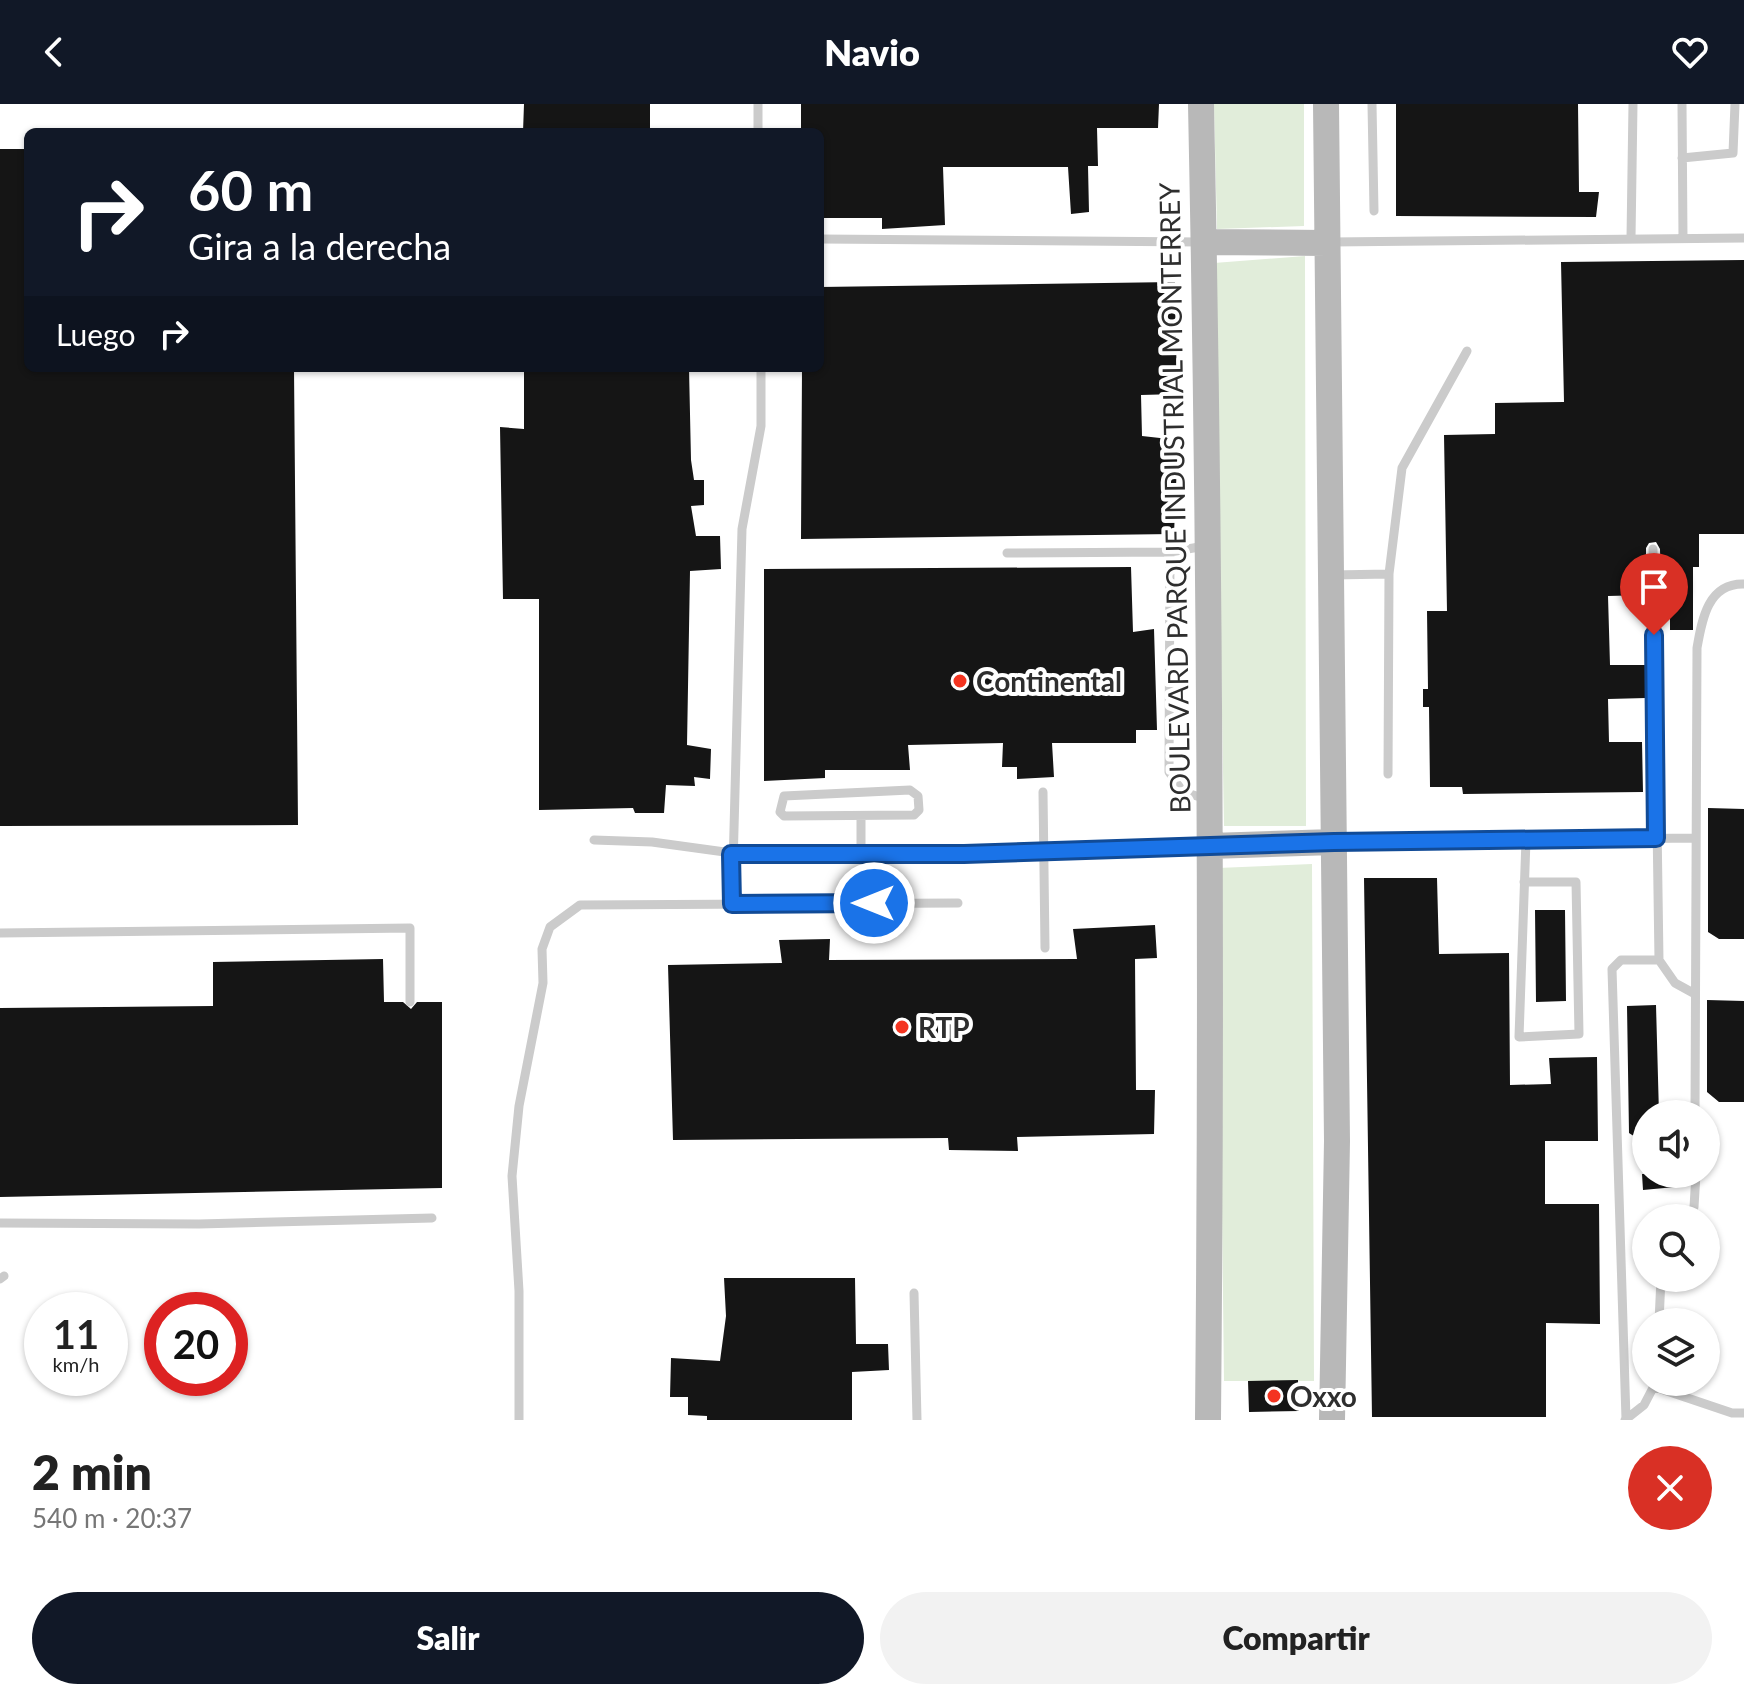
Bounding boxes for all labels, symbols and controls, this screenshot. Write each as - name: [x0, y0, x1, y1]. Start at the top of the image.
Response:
- icon: back: [32, 30, 76, 74]
- text: Navio: [824, 30, 920, 74]
- icon: heart: [1668, 30, 1712, 74]
- text: 60 m: [188, 156, 313, 223]
- icon: right: [56, 160, 160, 264]
- street label: BOULEVARD PARQUE INDUSTRIAL MONTERREY: [1151, 182, 1197, 814]
- text: Gira a la derecha: [188, 224, 451, 268]
- icon: right: [152, 312, 196, 356]
- text: Luego: [56, 316, 136, 352]
- pin: [1620, 553, 1688, 635]
- icon: arrive: [1632, 565, 1676, 609]
- place label: Continental: [976, 664, 1122, 698]
- marker: Continental: [951, 672, 969, 690]
- position arrow: [832, 861, 916, 945]
- place label: RTP: [918, 1010, 970, 1044]
- marker: RTP: [893, 1018, 911, 1036]
- map controls: [1632, 1100, 1720, 1396]
- button: sound: [1632, 1100, 1720, 1188]
- button: search: [1632, 1204, 1720, 1292]
- speed limit sign: 20: [144, 1292, 248, 1396]
- button: layers: [1632, 1308, 1720, 1396]
- text: 11: [53, 1310, 99, 1358]
- text: km/h: [53, 1352, 99, 1376]
- place label: Oxxo: [1290, 1379, 1357, 1413]
- marker: Oxxo: [1265, 1387, 1283, 1405]
- text: 2 min: [32, 1443, 152, 1500]
- button: close: [1628, 1446, 1712, 1530]
- text: 540 m · 20:37: [32, 1502, 192, 1534]
- button: Salir: [32, 1592, 864, 1684]
- button: Compartir: [880, 1592, 1712, 1684]

